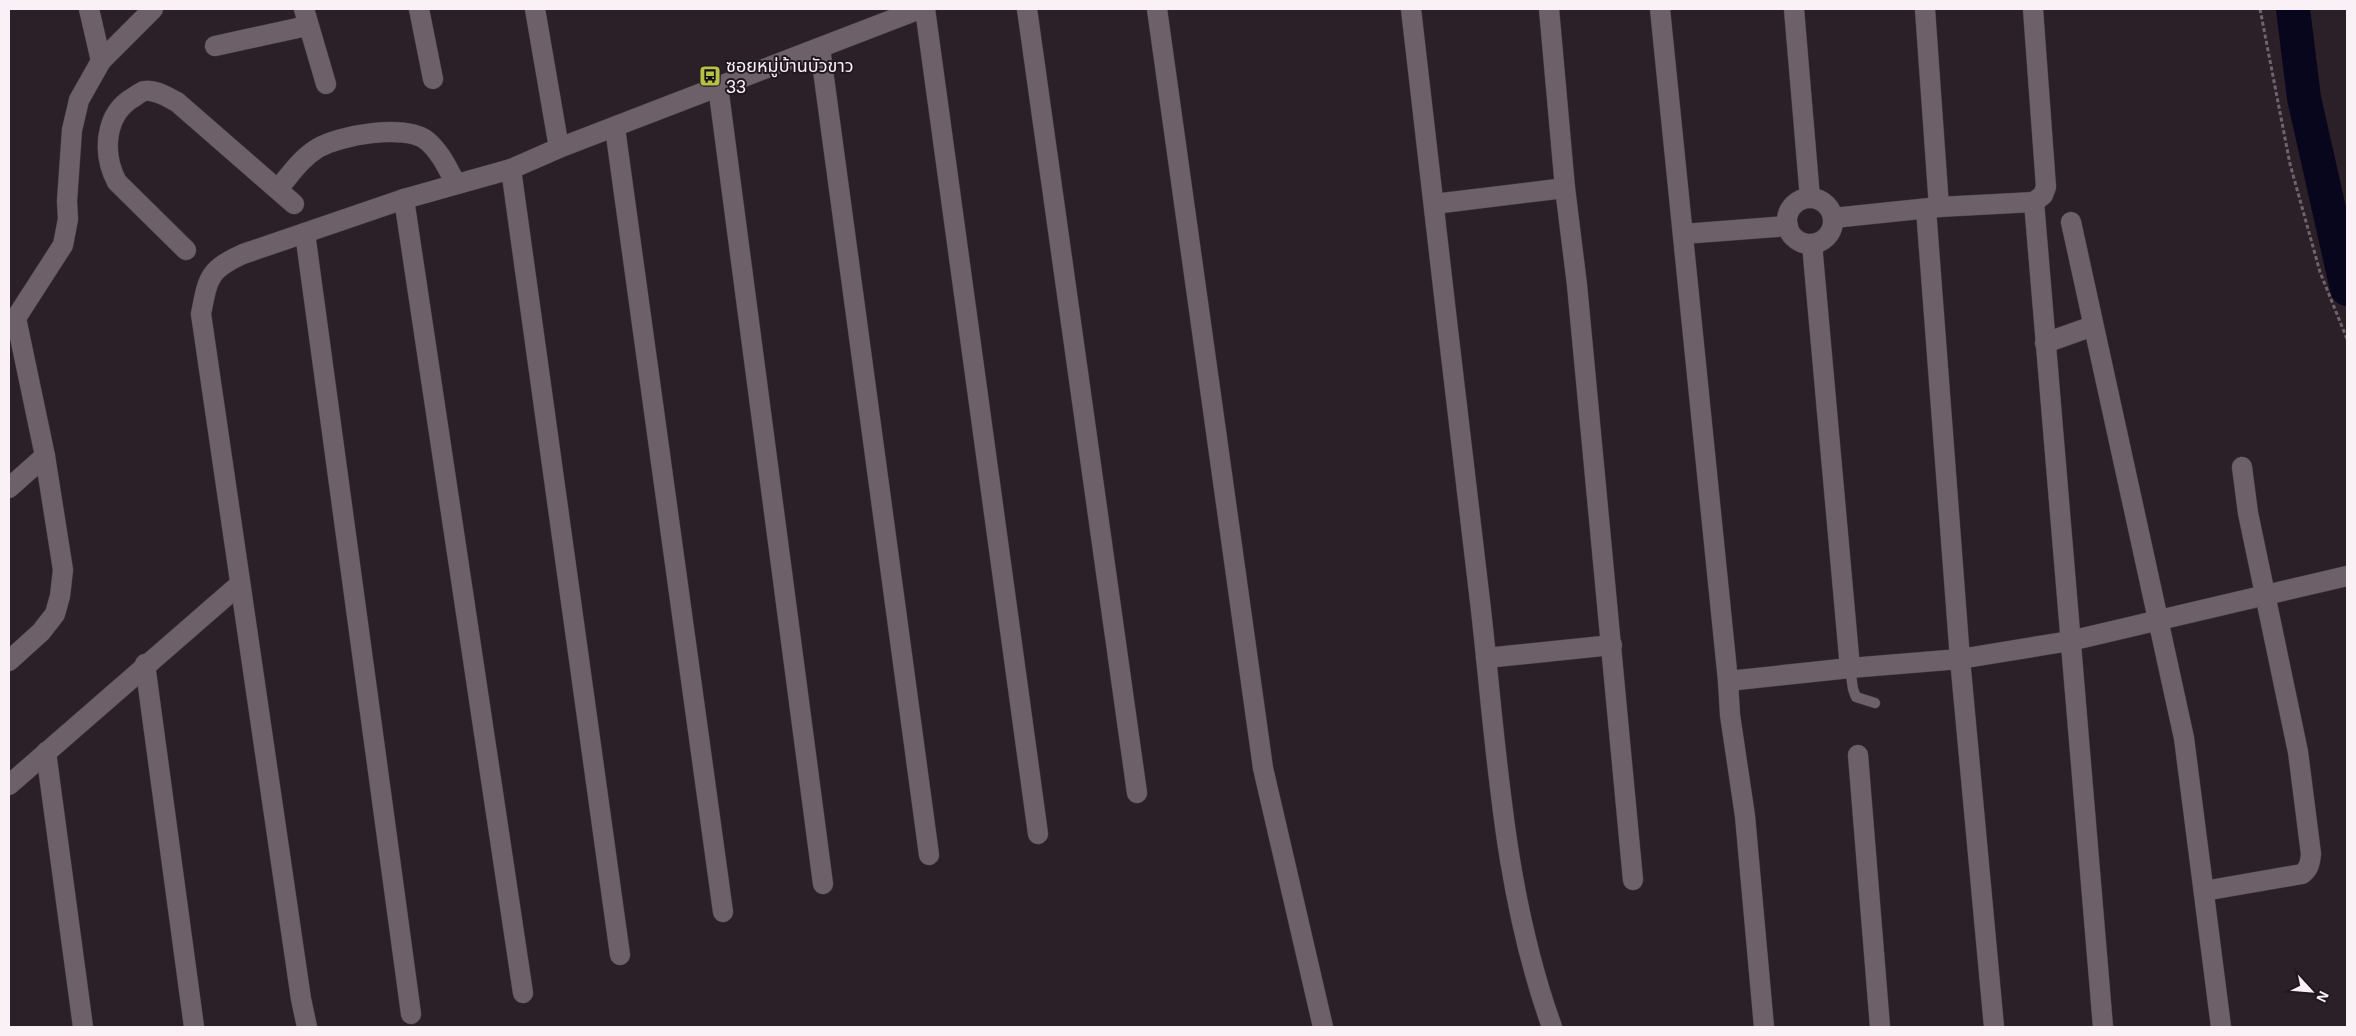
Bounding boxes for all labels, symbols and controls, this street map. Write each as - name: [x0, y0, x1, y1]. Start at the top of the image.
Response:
- place label: ซอยหมู่บ้านบัวขาว 33: [726, 56, 854, 97]
- bus stop icon: ซอยหมู่บ้านบัวขาว 33: [698, 64, 722, 88]
- north arrow: [2286, 966, 2336, 1016]
- text: N: [2313, 989, 2332, 1005]

